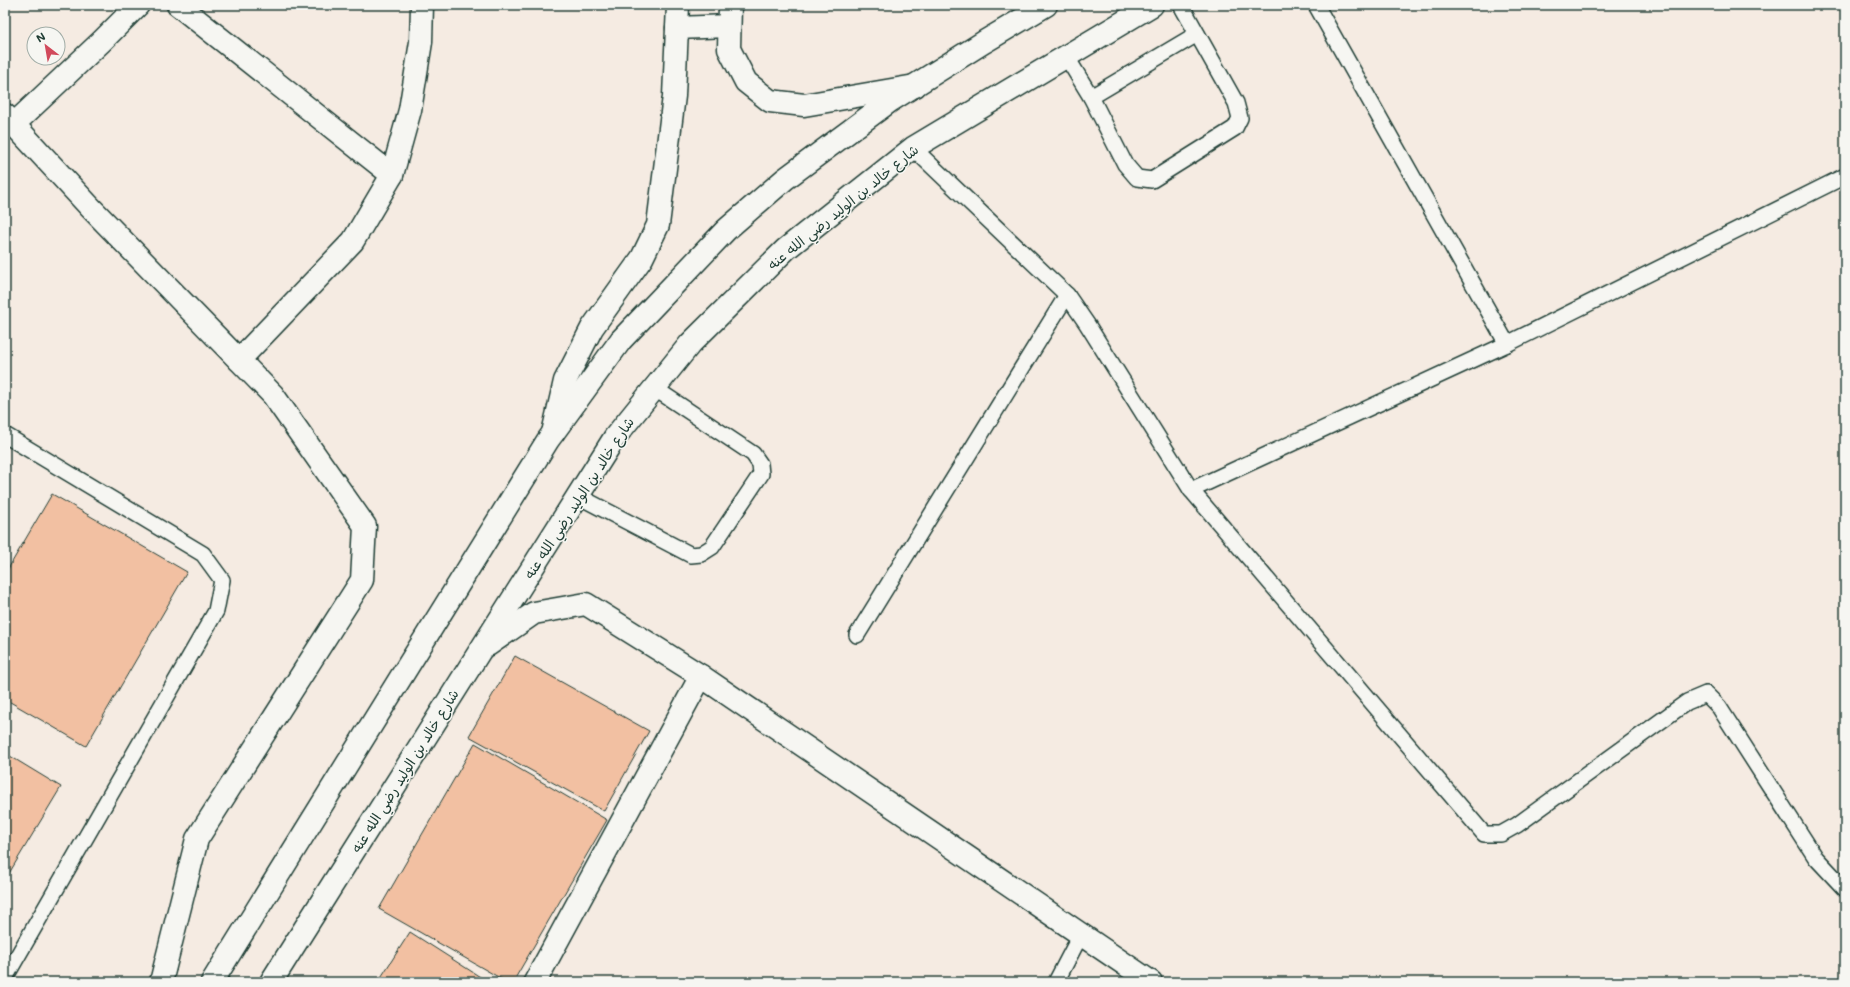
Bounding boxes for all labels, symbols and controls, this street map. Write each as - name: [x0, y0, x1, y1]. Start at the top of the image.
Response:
- north arrow: [26, 26, 66, 66]
- text: N: [33, 28, 48, 46]
- street label: شارع خالد بن الوليد رضي الله عنه: [763, 140, 925, 277]
- street label: شارع خالد بن الوليد رضي الله عنه: [519, 413, 641, 584]
- street label: شارع خالد بن الوليد رضي الله عنه: [346, 685, 466, 858]

